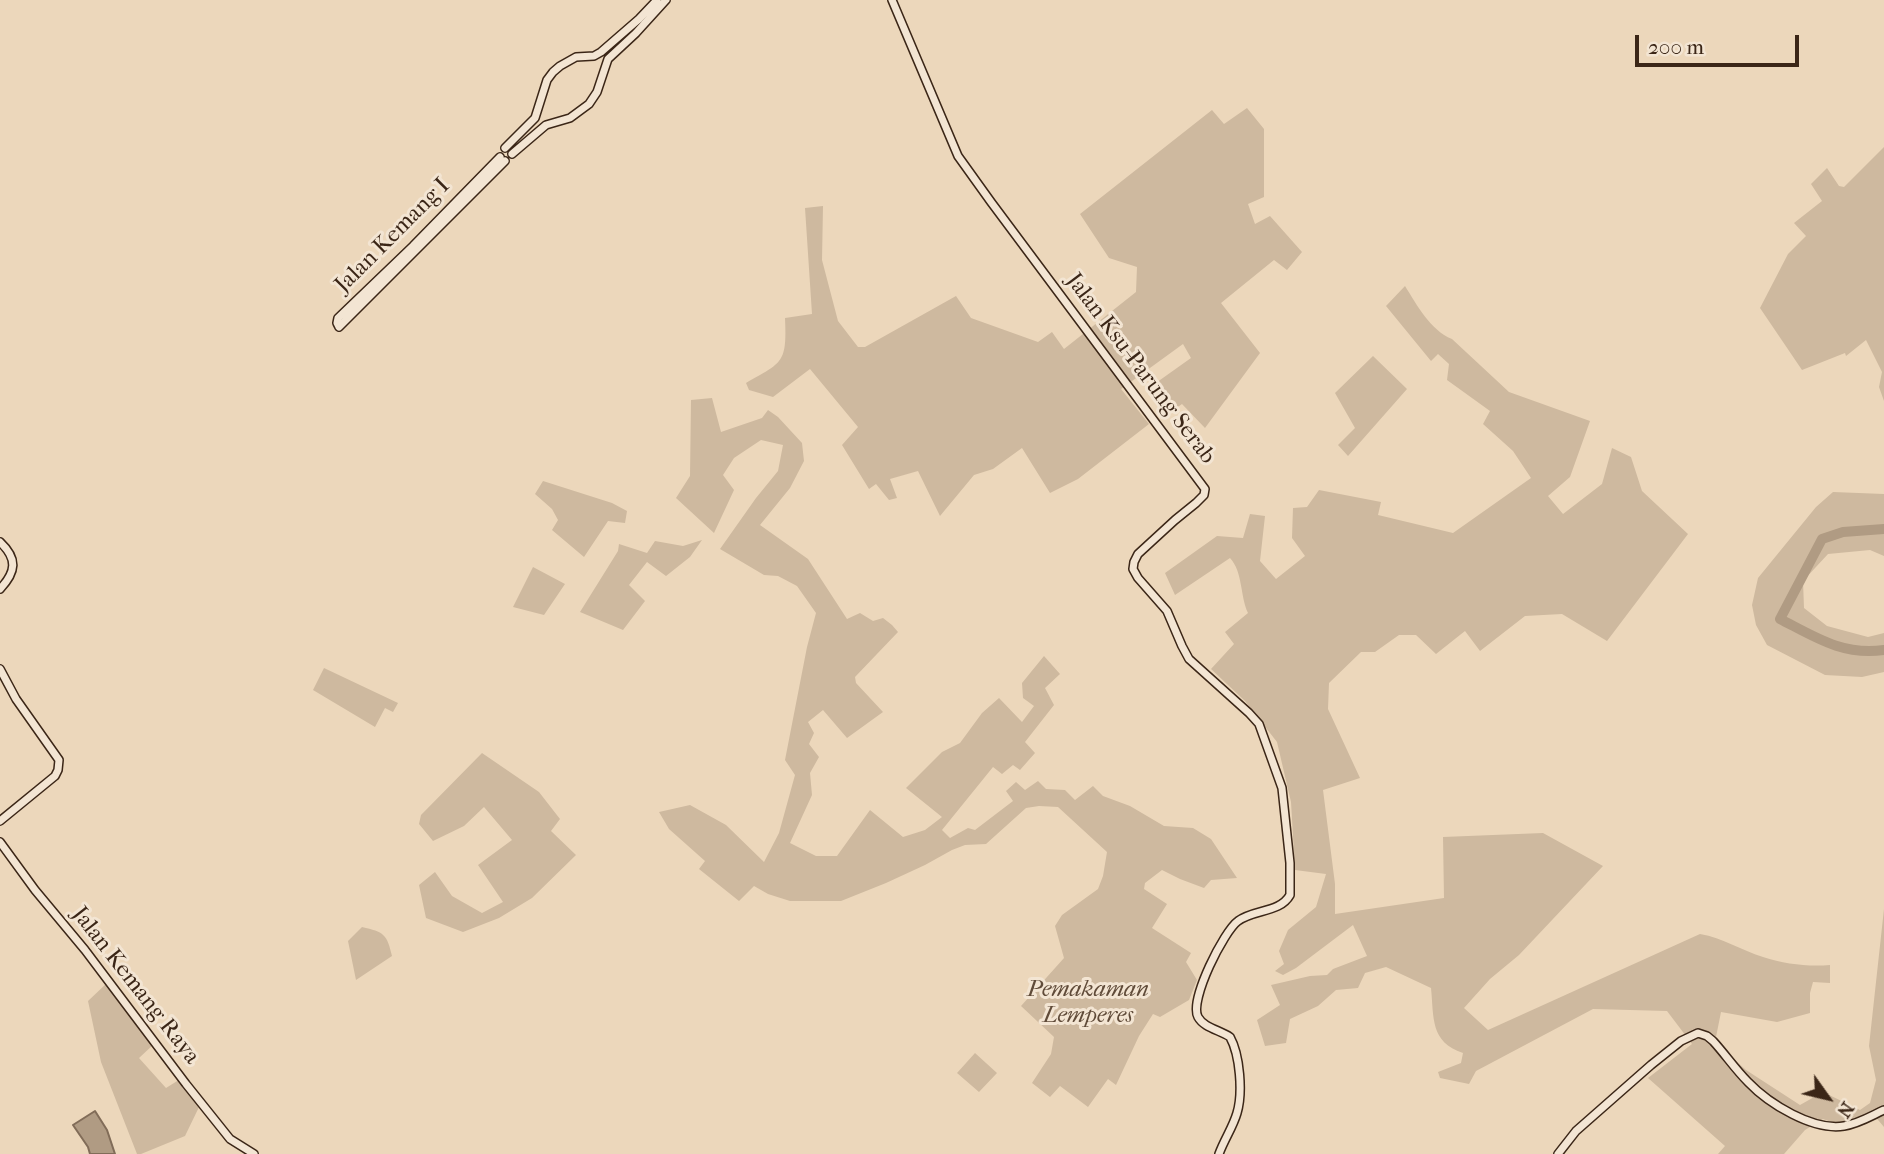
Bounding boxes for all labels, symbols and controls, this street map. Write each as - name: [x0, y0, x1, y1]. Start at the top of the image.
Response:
- scale bar: [1639, 21, 1804, 65]
- text: 200 m: [1648, 35, 1704, 59]
- street label: Jalan Kemang I: [330, 173, 456, 299]
- street label: Jalan Ksu-Parung Serab: [1059, 268, 1221, 470]
- street label: Jalan Kemang Raya: [65, 902, 205, 1070]
- park label: Pemakaman Lemperes: [1027, 976, 1149, 1030]
- north arrow: [1793, 1063, 1863, 1133]
- text: N: [1832, 1098, 1859, 1122]

